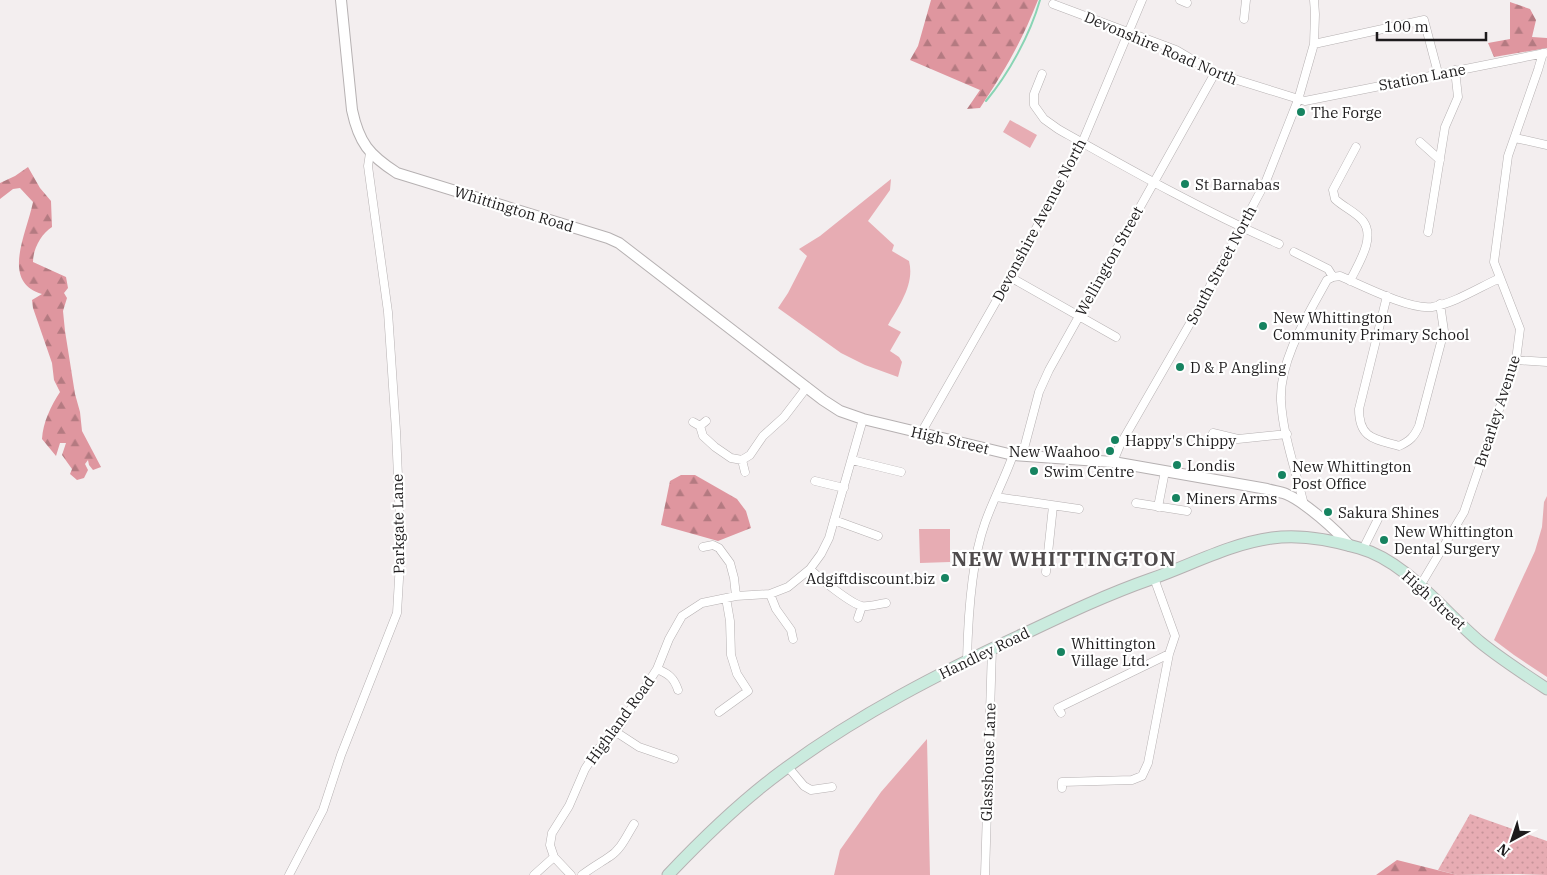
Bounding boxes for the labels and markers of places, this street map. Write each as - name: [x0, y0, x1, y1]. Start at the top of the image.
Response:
- place label: The Forge: [1311, 103, 1382, 122]
- marker: The Forge: [1295, 106, 1307, 118]
- place label: St Barnabas: [1195, 175, 1280, 194]
- marker: St Barnabas: [1179, 178, 1191, 190]
- place label: New Whittington Community Primary School: [1273, 308, 1469, 344]
- marker: New Whittington Community Primary School: [1257, 320, 1269, 332]
- place label: D & P Angling: [1190, 358, 1286, 377]
- marker: D & P Angling: [1174, 361, 1186, 373]
- place label: Happy's Chippy: [1125, 431, 1236, 450]
- marker: Happy's Chippy: [1109, 434, 1121, 446]
- place label: New Waahoo: [1009, 442, 1100, 461]
- marker: New Waahoo: [1104, 445, 1116, 457]
- place label: Londis: [1187, 456, 1235, 475]
- place label: New Whittington Post Office: [1292, 457, 1412, 493]
- marker: Londis: [1171, 459, 1183, 471]
- place label: Swim Centre: [1044, 462, 1134, 481]
- marker: Swim Centre: [1028, 465, 1040, 477]
- marker: New Whittington Post Office: [1276, 469, 1288, 481]
- place label: Miners Arms: [1186, 489, 1277, 508]
- marker: Miners Arms: [1170, 492, 1182, 504]
- place label: Sakura Shines: [1338, 503, 1439, 522]
- marker: Sakura Shines: [1322, 506, 1334, 518]
- place label: New Whittington Dental Surgery: [1394, 522, 1514, 558]
- marker: New Whittington Dental Surgery: [1378, 534, 1390, 546]
- place label: Adgiftdiscount.biz: [806, 569, 935, 588]
- marker: Adgiftdiscount.biz: [939, 572, 951, 584]
- place label: Whittington Village Ltd.: [1071, 634, 1156, 670]
- marker: Whittington Village Ltd.: [1055, 646, 1067, 658]

